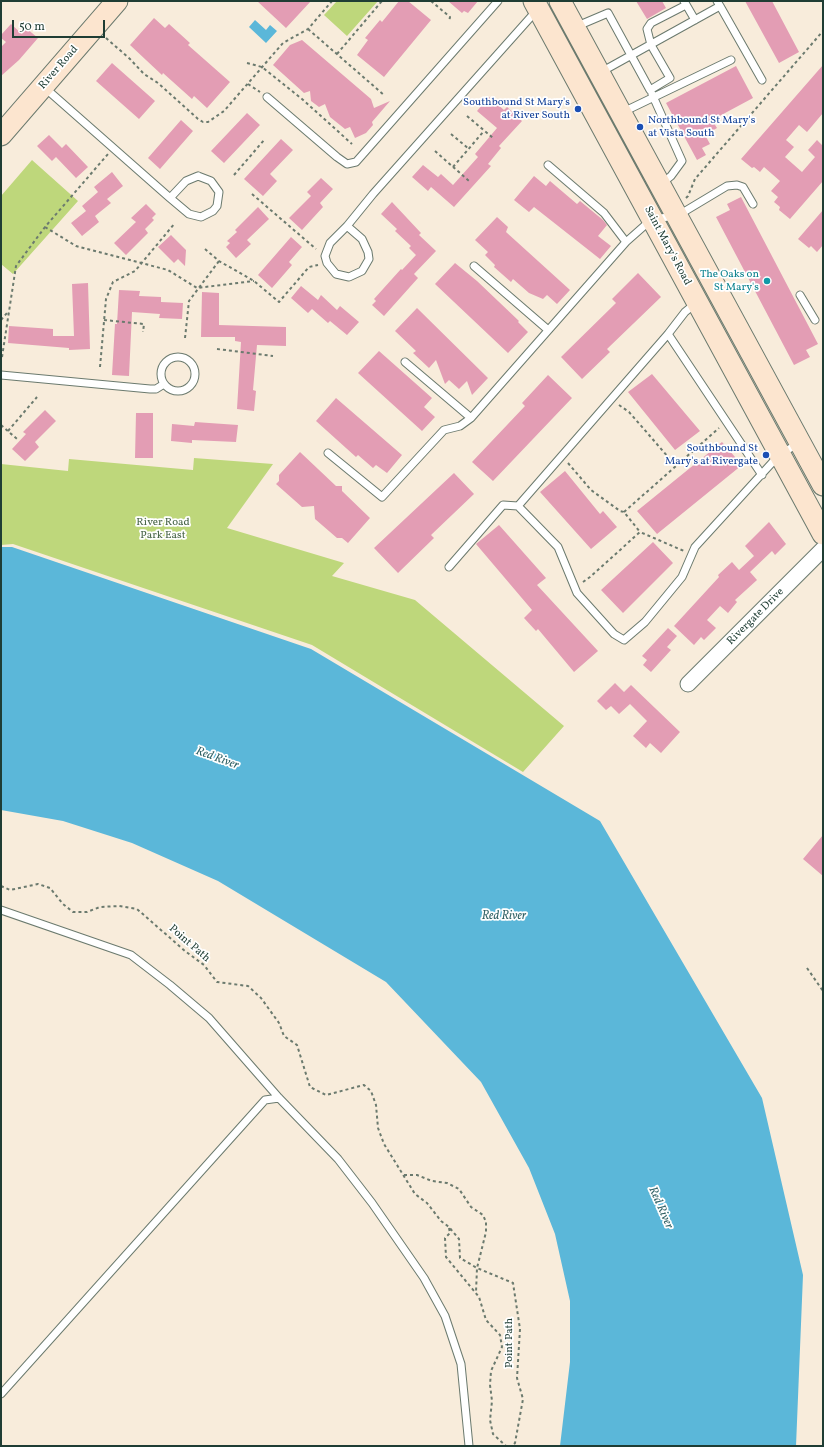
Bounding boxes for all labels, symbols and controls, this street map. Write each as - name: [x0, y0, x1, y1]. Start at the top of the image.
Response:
- scale bar: [14, 12, 107, 38]
- text: 50 m: [19, 19, 45, 35]
- street label: River Road: [37, 44, 81, 92]
- place label: Southbound St Mary's at River South: [463, 96, 570, 122]
- marker: Southbound St Mary's at River South: [573, 104, 583, 114]
- place label: Northbound St Mary's at Vista South: [648, 114, 755, 140]
- marker: Northbound St Mary's at Vista South: [635, 122, 645, 132]
- street label: Saint Mary's Road: [641, 204, 693, 288]
- place label: The Oaks on St Mary's: [700, 268, 759, 294]
- marker: The Oaks on St Mary's: [762, 276, 772, 286]
- place label: Southbound St Mary's at Rivergate: [665, 442, 758, 468]
- marker: Southbound St Mary's at Rivergate: [761, 450, 771, 460]
- park label: River Road Park East: [136, 516, 190, 542]
- street label: Rivergate Drive: [725, 586, 787, 648]
- water label: Red River: [194, 745, 240, 773]
- water label: Red River: [482, 910, 526, 924]
- street label: Point Path: [166, 923, 212, 965]
- water label: Red River: [644, 1185, 676, 1231]
- street label: Point Path: [503, 1318, 517, 1368]

